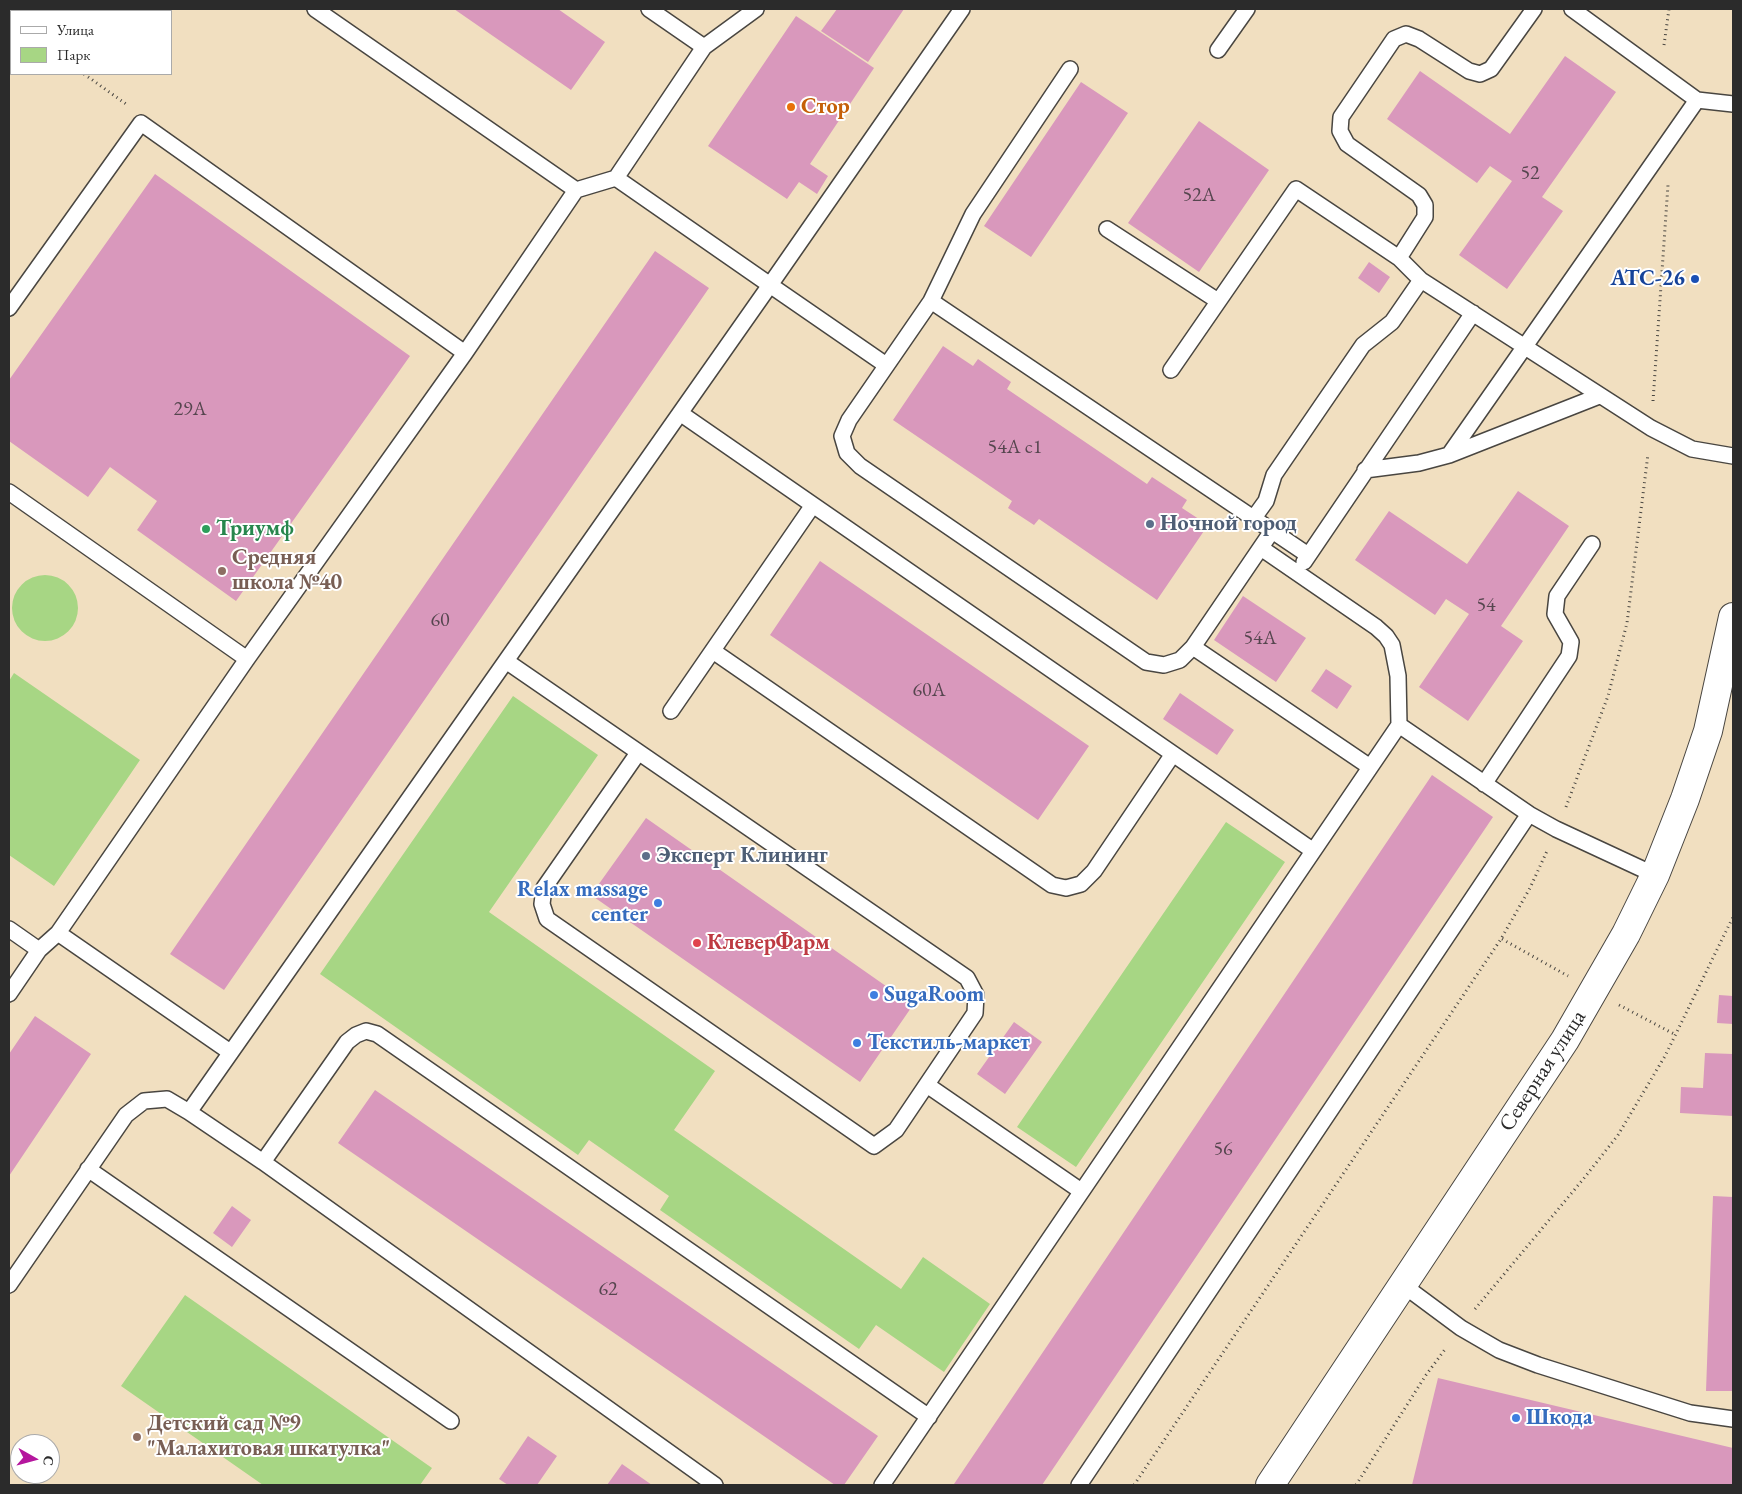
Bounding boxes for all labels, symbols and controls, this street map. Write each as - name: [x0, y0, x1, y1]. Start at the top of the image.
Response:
- legend: [10, 10, 172, 75]
- text: Улица: [57, 20, 94, 39]
- text: Парк: [57, 45, 90, 64]
- place label: Стор: [801, 94, 850, 120]
- marker: Стор: [785, 101, 797, 113]
- house number: 52: [1520, 162, 1540, 186]
- house number: 52А: [1182, 184, 1216, 208]
- place label: АТС-26: [1611, 266, 1685, 292]
- marker: АТС-26: [1689, 273, 1701, 285]
- house number: 29А: [173, 398, 207, 422]
- house number: 54А с1: [988, 436, 1042, 460]
- place label: Ночной город: [1160, 511, 1297, 537]
- place label: Триумф: [216, 516, 294, 542]
- marker: Ночной город: [1144, 518, 1156, 530]
- marker: Триумф: [200, 523, 212, 535]
- place label: Средняя школа №40: [232, 545, 342, 596]
- marker: Средняя школа №40: [216, 565, 228, 577]
- house number: 54: [1476, 594, 1496, 618]
- house number: 60: [430, 609, 450, 633]
- house number: 54А: [1243, 627, 1277, 651]
- house number: 60А: [912, 679, 946, 703]
- place label: Эксперт Клининг: [656, 843, 828, 869]
- marker: Эксперт Клининг: [640, 850, 652, 862]
- place label: Relax massage center: [517, 877, 648, 928]
- marker: Relax massage center: [652, 897, 664, 909]
- place label: КлеверФарм: [707, 930, 830, 956]
- marker: КлеверФарм: [691, 937, 703, 949]
- place label: SugaRoom: [884, 982, 984, 1008]
- marker: SugaRoom: [868, 989, 880, 1001]
- street label: Северная улица: [1494, 1005, 1592, 1137]
- place label: Текстиль-маркет: [867, 1030, 1030, 1056]
- marker: Текстиль-маркет: [851, 1037, 863, 1049]
- house number: 56: [1213, 1138, 1233, 1162]
- house number: 62: [598, 1278, 618, 1302]
- place label: Шкода: [1526, 1405, 1593, 1431]
- place label: Детский сад №9 "Малахитовая шкатулка": [147, 1411, 390, 1462]
- marker: Шкода: [1510, 1412, 1522, 1424]
- marker: Детский сад №9 "Малахитовая шкатулка": [131, 1431, 143, 1443]
- north arrow: [10, 1434, 60, 1484]
- text: С: [39, 1455, 58, 1467]

